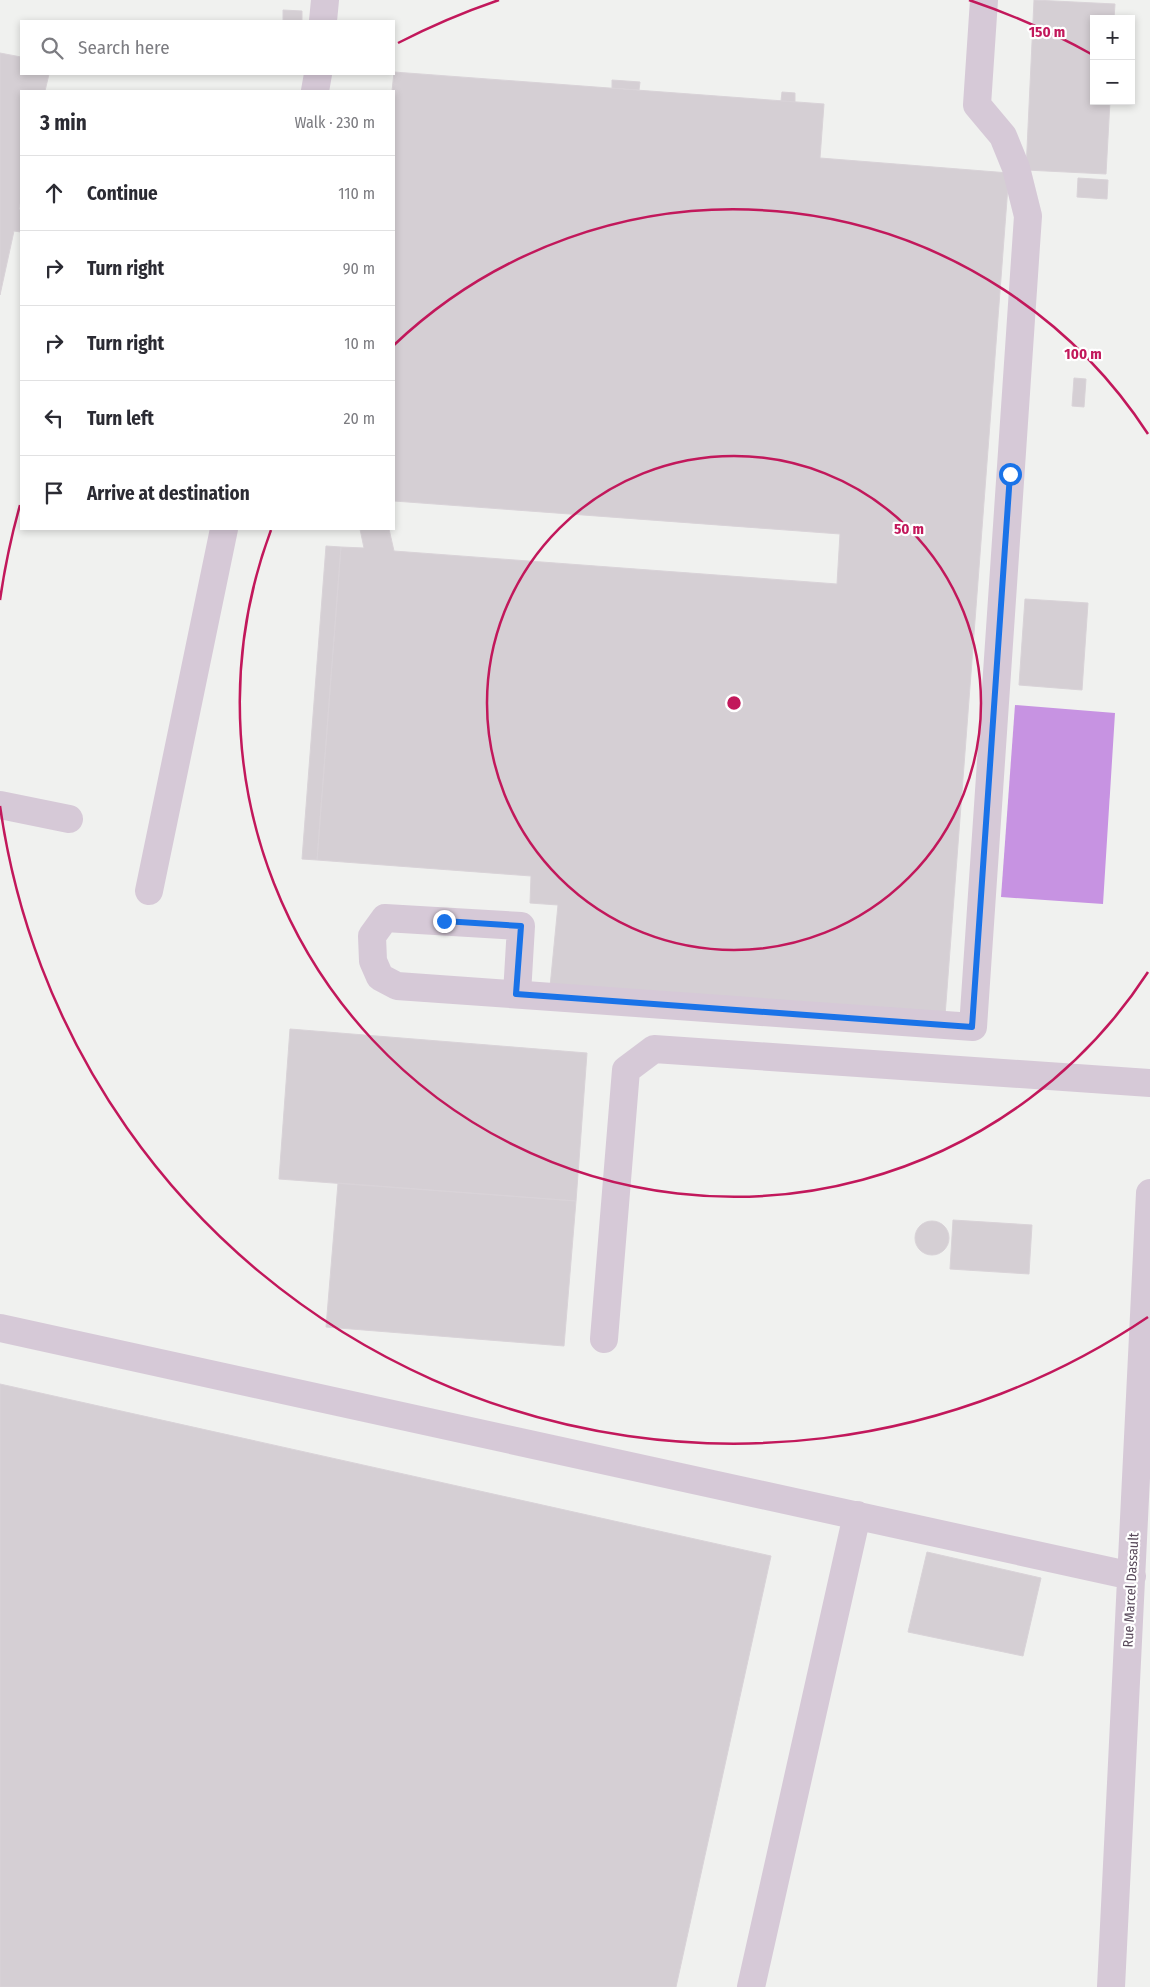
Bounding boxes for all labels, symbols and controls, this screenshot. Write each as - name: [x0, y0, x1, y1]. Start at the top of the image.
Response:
- map controls: [1090, 15, 1135, 105]
- button: +: [1090, 15, 1135, 60]
- search box: [20, 20, 395, 75]
- text: 150 m: [1029, 23, 1065, 41]
- icon: search: [38, 34, 66, 62]
- text: Search here: [78, 36, 170, 59]
- button: −: [1090, 60, 1135, 105]
- text: 3 min: [40, 110, 87, 136]
- text: Walk · 230 m: [295, 113, 375, 132]
- icon: ahead: [40, 179, 68, 207]
- text: Continue: [87, 182, 158, 205]
- text: 110 m: [338, 184, 375, 203]
- icon: right: [40, 254, 68, 282]
- text: Turn right: [87, 257, 164, 280]
- text: 90 m: [343, 259, 375, 278]
- icon: right: [40, 329, 68, 357]
- text: Turn right: [87, 332, 164, 355]
- text: 10 m: [344, 334, 375, 353]
- text: 100 m: [1064, 345, 1102, 363]
- icon: left: [40, 404, 68, 432]
- text: Turn left: [87, 407, 154, 430]
- text: 20 m: [344, 409, 375, 428]
- route start: [999, 463, 1022, 486]
- icon: arrive: [40, 479, 68, 507]
- text: Arrive at destination: [87, 482, 250, 505]
- text: 50 m: [894, 520, 924, 538]
- centre of rings: [725, 694, 743, 712]
- route end: [433, 910, 456, 933]
- street label: Rue Marcel Dassault: [1120, 1532, 1143, 1648]

